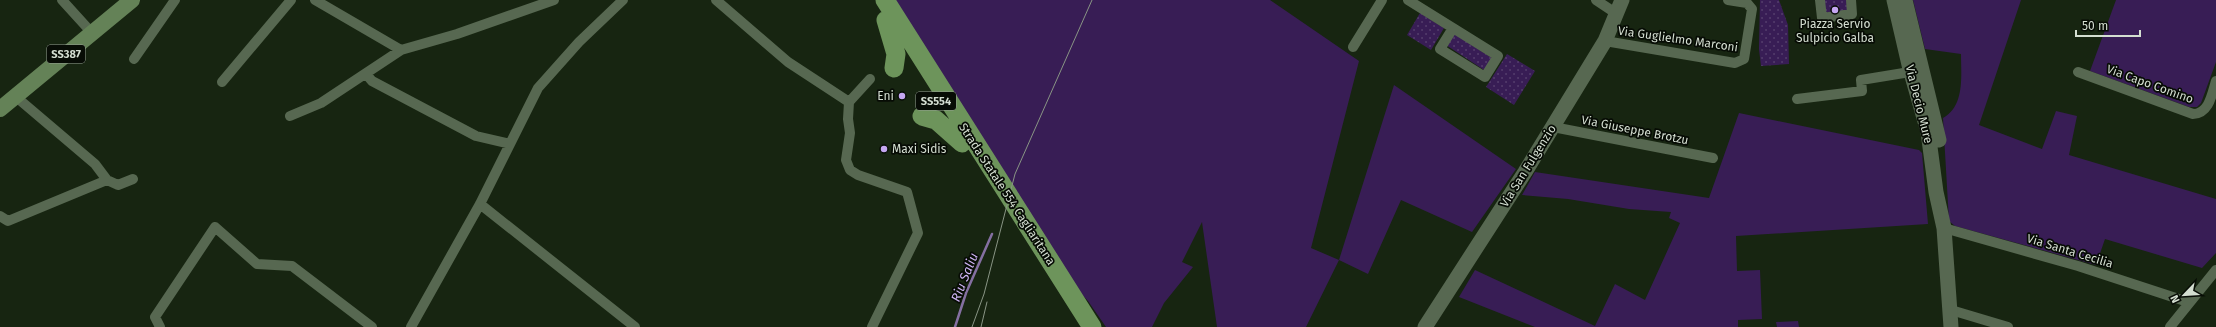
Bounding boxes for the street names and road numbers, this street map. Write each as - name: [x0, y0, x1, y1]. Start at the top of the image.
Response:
- street label: Via Guglielmo Marconi: [1617, 24, 1739, 54]
- road number: SS387: [47, 45, 85, 63]
- street label: Via Capo Comino: [2105, 62, 2195, 106]
- street label: Via Decio Mure: [1902, 63, 1936, 145]
- road number: SS554: [916, 92, 956, 110]
- street label: Via Giuseppe Brotzu: [1580, 113, 1690, 147]
- street label: Strada Statale 554 Cagliaritana: [956, 120, 1058, 268]
- street label: Via San Fulgenzio: [1497, 122, 1559, 210]
- street label: Via Santa Cecilia: [2025, 231, 2115, 271]

